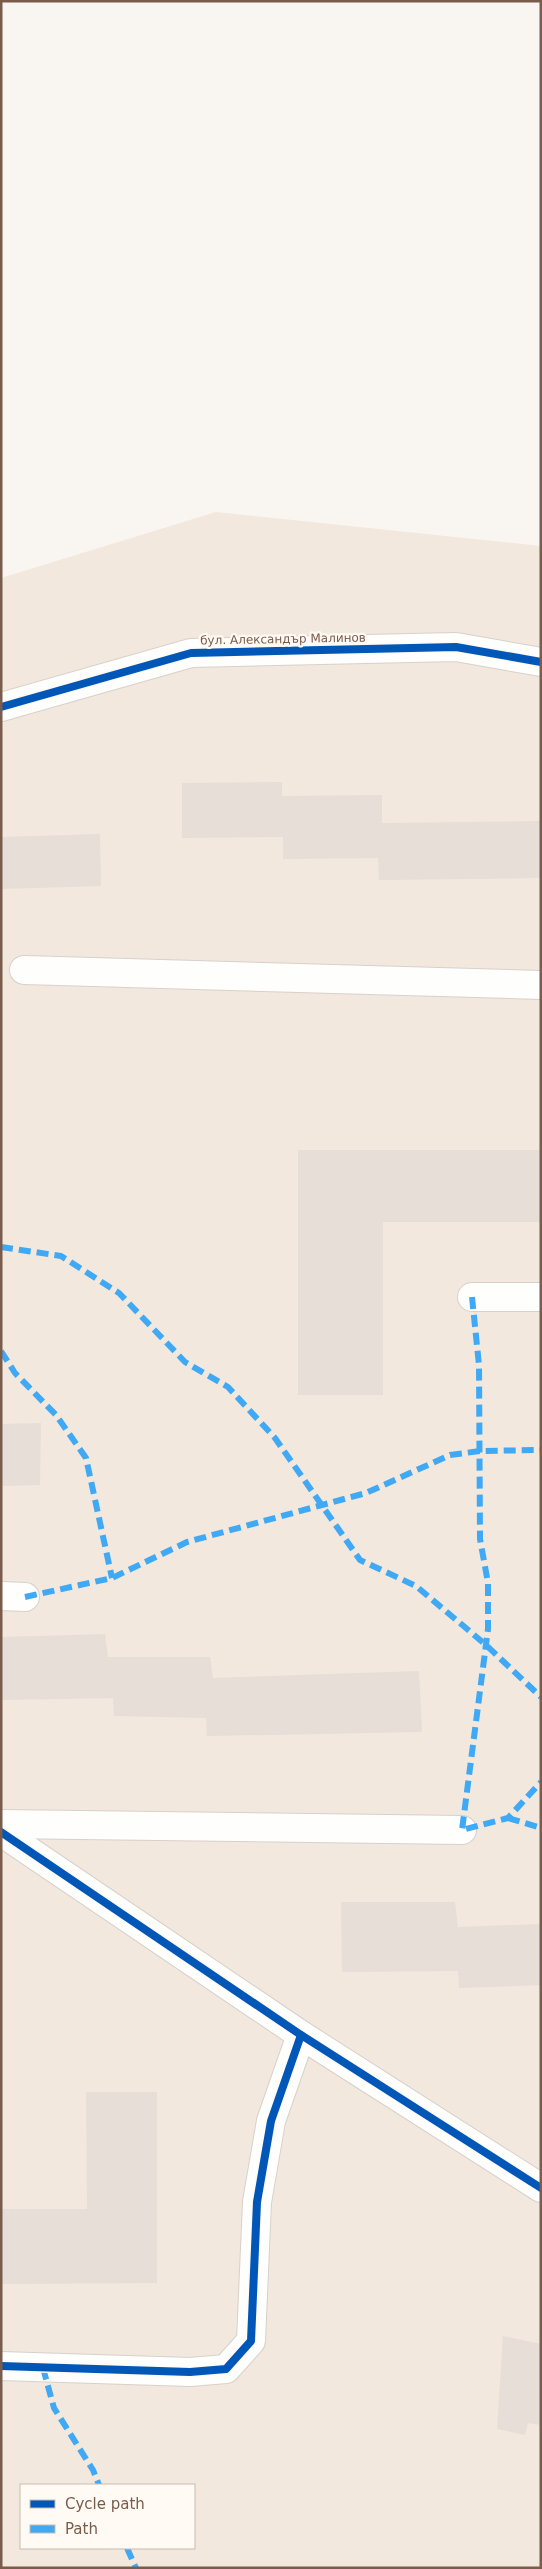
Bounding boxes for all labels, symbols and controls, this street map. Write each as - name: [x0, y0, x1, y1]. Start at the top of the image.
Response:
- street label: бул. Александър Малинов: [200, 631, 366, 647]
- legend: [20, 2484, 195, 2549]
- text: Cycle path: [65, 2495, 145, 2513]
- text: Path: [65, 2520, 98, 2538]

